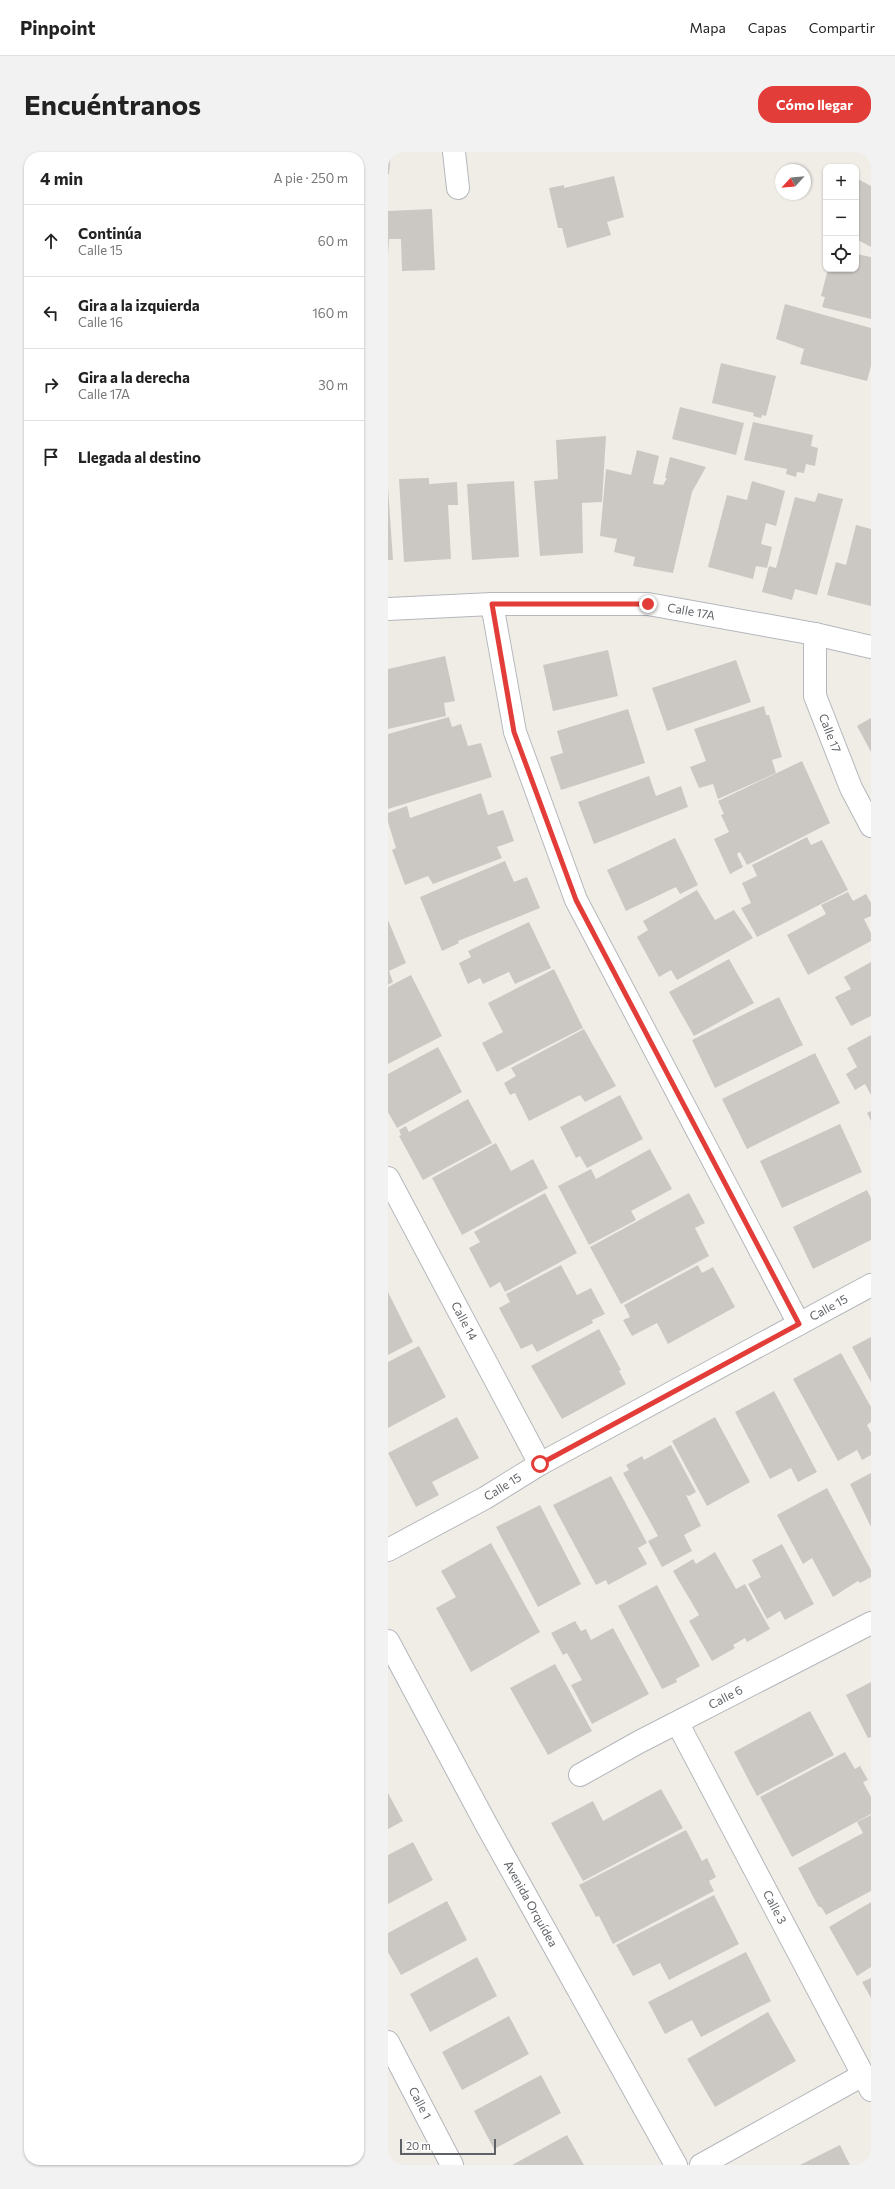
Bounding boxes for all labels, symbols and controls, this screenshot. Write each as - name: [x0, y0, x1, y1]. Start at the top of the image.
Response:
- text: Pinpoint: [20, 16, 96, 39]
- text: Mapa: [690, 19, 726, 36]
- text: Capas: [748, 19, 787, 36]
- text: Compartir: [809, 19, 875, 36]
- button: Cómo llegar: [758, 86, 871, 123]
- text: Encuéntranos: [24, 87, 201, 121]
- north arrow: [775, 164, 811, 200]
- map controls: [823, 164, 859, 272]
- button: +: [823, 164, 859, 200]
- text: 4 min: [40, 168, 83, 189]
- text: A pie · 250 m: [274, 170, 348, 186]
- button: −: [823, 200, 859, 236]
- text: Continúa: [78, 224, 142, 242]
- icon: ahead: [40, 230, 62, 252]
- text: 60 m: [318, 233, 348, 249]
- button: locate: [823, 236, 859, 272]
- text: Calle 15: [78, 242, 123, 258]
- text: Gira a la izquierda: [78, 296, 200, 314]
- icon: left: [40, 302, 62, 324]
- text: 160 m: [312, 305, 348, 321]
- text: Calle 16: [78, 314, 123, 330]
- text: Gira a la derecha: [78, 368, 190, 386]
- icon: right: [40, 374, 62, 396]
- text: 30 m: [318, 377, 348, 393]
- text: Calle 17A: [78, 386, 130, 402]
- icon: arrive: [40, 446, 62, 468]
- text: Llegada al destino: [78, 448, 201, 466]
- route end: [639, 595, 657, 613]
- street label: Calle 17A: [666, 600, 716, 622]
- street label: Calle 17: [817, 711, 844, 754]
- street label: Calle 15: [807, 1291, 850, 1323]
- street label: Calle 14: [449, 1299, 481, 1342]
- route start: [531, 1455, 549, 1473]
- street label: Calle 15: [481, 1469, 524, 1503]
- street label: Calle 6: [706, 1682, 745, 1711]
- street label: Avenida Orquídea: [502, 1858, 561, 1949]
- street label: Calle 3: [761, 1887, 790, 1926]
- street label: Calle 1: [407, 2084, 435, 2121]
- scale bar: [400, 2137, 496, 2156]
- text: 20 m: [406, 2139, 431, 2152]

